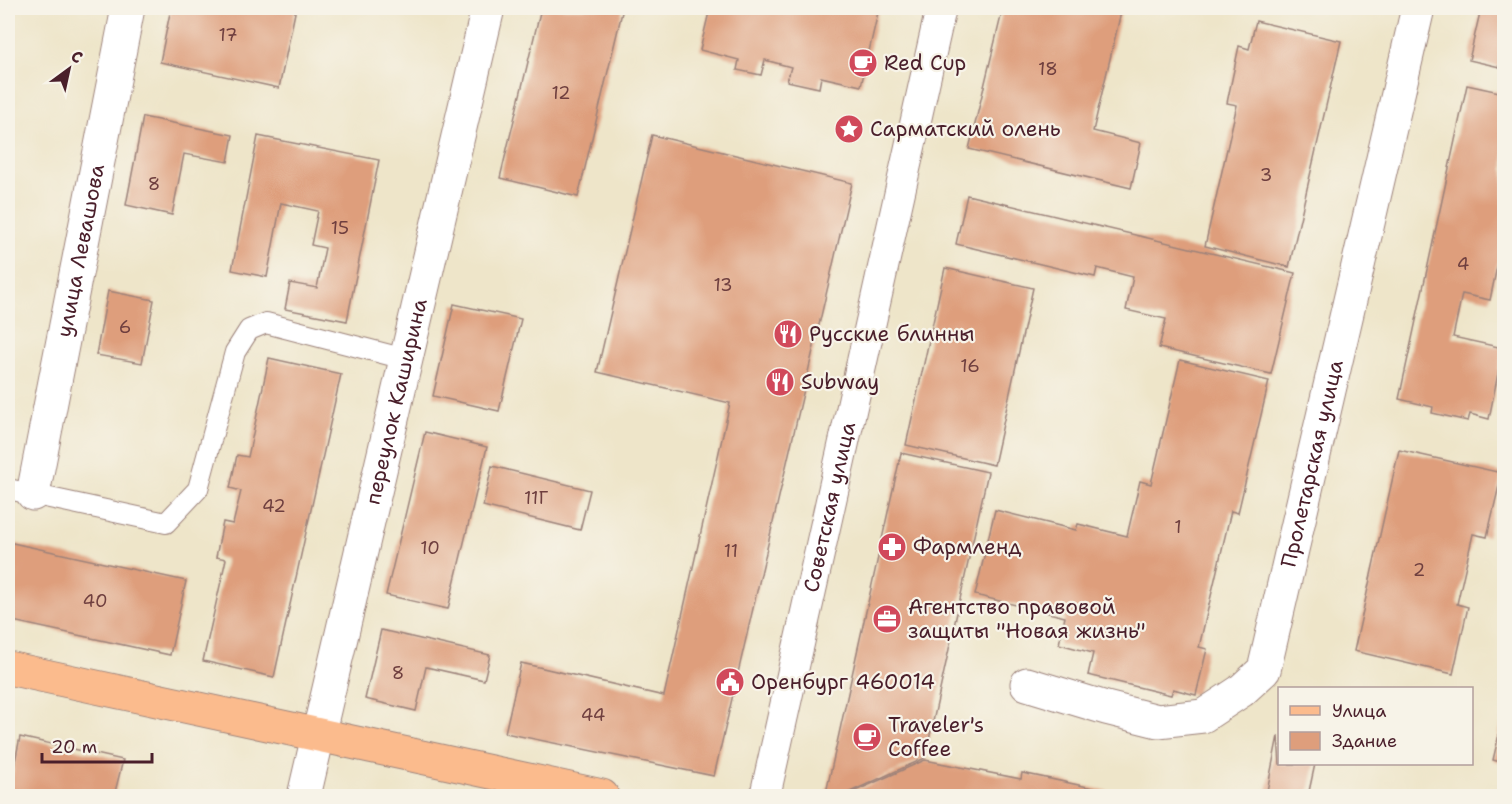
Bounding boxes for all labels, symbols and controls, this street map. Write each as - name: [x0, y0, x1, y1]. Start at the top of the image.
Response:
- house number: 17: [218, 23, 238, 47]
- north arrow: [39, 39, 99, 99]
- text: С: [67, 45, 87, 68]
- cafe icon: Red Cup: [847, 47, 879, 79]
- place label: Red Cup: [884, 49, 966, 77]
- house number: 18: [1038, 57, 1058, 81]
- house number: 12: [551, 81, 571, 105]
- place icon: Сарматский олень: [833, 113, 865, 145]
- place label: Сарматский олень: [870, 115, 1061, 143]
- street label: улица Левашова: [50, 162, 111, 339]
- house number: 3: [1260, 163, 1272, 187]
- house number: 8: [148, 172, 160, 196]
- house number: 15: [331, 216, 349, 240]
- house number: 4: [1457, 252, 1469, 276]
- house number: 13: [713, 273, 733, 297]
- street label: переулок Каширина: [359, 296, 434, 507]
- house number: 6: [119, 315, 131, 339]
- restaurant icon: Русские блинны: [772, 318, 804, 350]
- place label: Русские блинны: [809, 320, 975, 348]
- house number: 16: [960, 354, 980, 378]
- street label: Пролетарская улица: [1274, 357, 1350, 570]
- restaurant icon: Subway: [764, 366, 796, 398]
- place label: Subway: [801, 368, 879, 396]
- street label: Советская улица: [797, 419, 862, 595]
- house number: 11Г: [524, 486, 548, 510]
- house number: 42: [262, 494, 286, 518]
- house number: 1: [1174, 515, 1182, 539]
- pharmacy icon: Фармленд: [876, 531, 908, 563]
- place label: Фармленд: [913, 533, 1022, 561]
- house number: 10: [420, 536, 440, 560]
- house number: 11: [724, 539, 738, 563]
- house number: 2: [1413, 558, 1425, 582]
- house number: 40: [82, 589, 108, 613]
- place label: Агентство правовой защиты "Новая жизнь": [908, 593, 1146, 645]
- office icon: Агентство правовой защиты "Новая жизнь": [871, 603, 903, 635]
- house number: 8: [392, 661, 404, 685]
- public building icon: Оренбург 460014: [714, 666, 746, 698]
- place label: Оренбург 460014: [751, 668, 935, 696]
- legend: [1278, 687, 1473, 765]
- text: Улица: [1332, 699, 1386, 723]
- house number: 44: [581, 703, 605, 727]
- place label: Traveler's Coffee: [888, 711, 984, 763]
- cafe icon: Traveler's Coffee: [851, 721, 883, 753]
- scale bar: [42, 726, 152, 764]
- text: Здание: [1332, 729, 1397, 753]
- text: 20 m: [51, 735, 97, 759]

